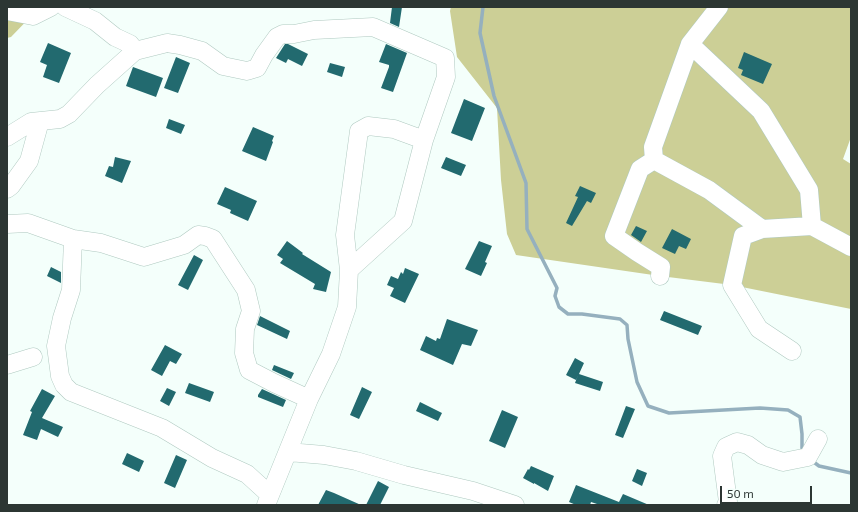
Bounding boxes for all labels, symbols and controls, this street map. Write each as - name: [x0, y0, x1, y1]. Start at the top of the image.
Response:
- scale bar: [722, 478, 814, 504]
- text: 50 m: [727, 486, 754, 500]

